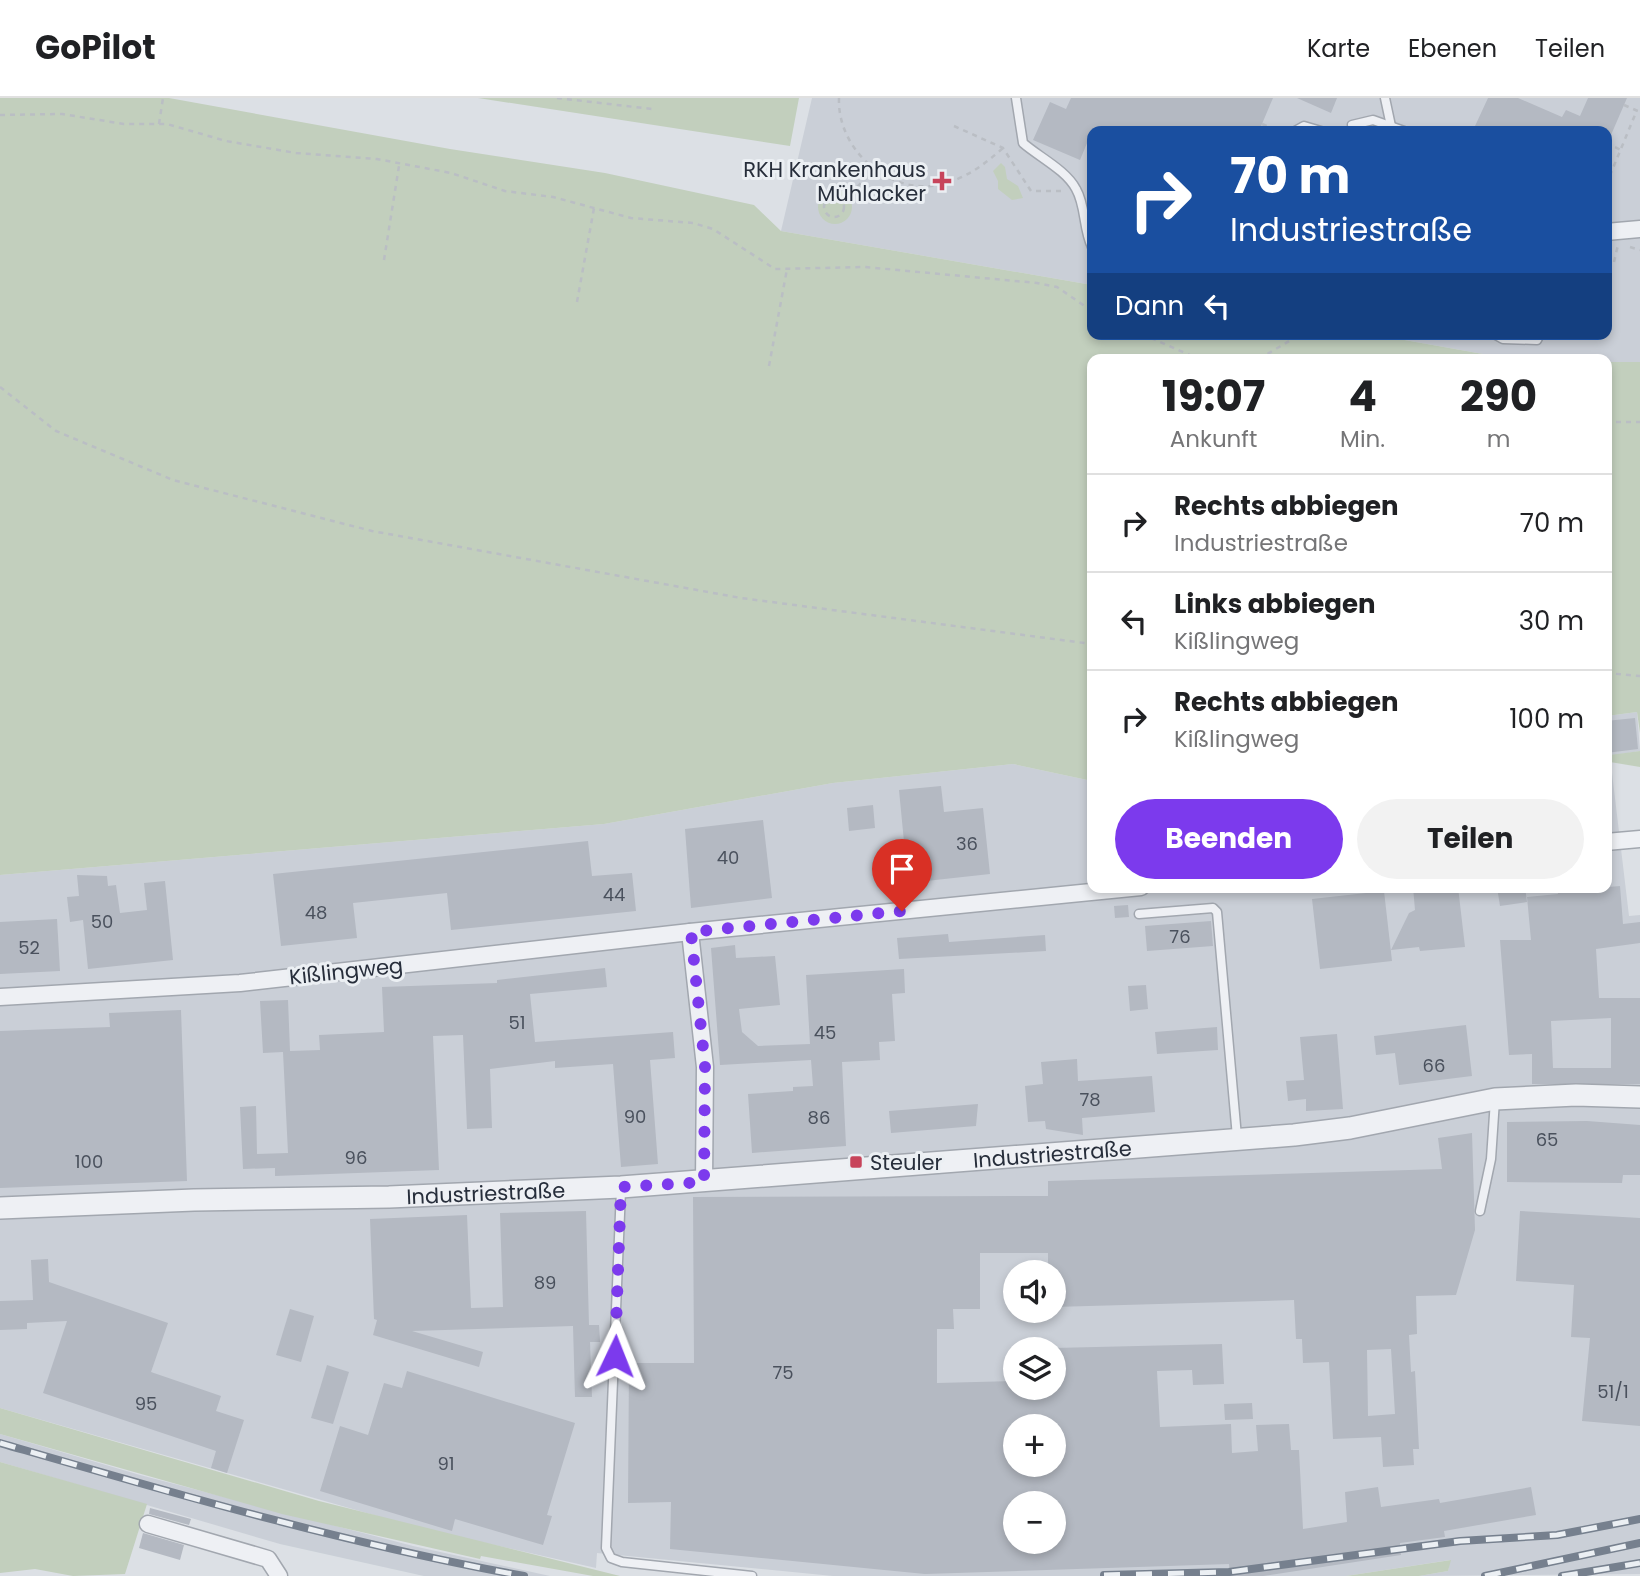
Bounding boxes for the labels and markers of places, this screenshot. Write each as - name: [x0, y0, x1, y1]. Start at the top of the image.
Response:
- place label: RKH Krankenhaus Mühlacker: [743, 155, 926, 208]
- marker: RKH Krankenhaus Mühlacker: [932, 171, 952, 191]
- pin: [872, 839, 932, 911]
- place label: Steuler: [870, 1148, 943, 1177]
- marker: Steuler: [848, 1154, 864, 1170]

